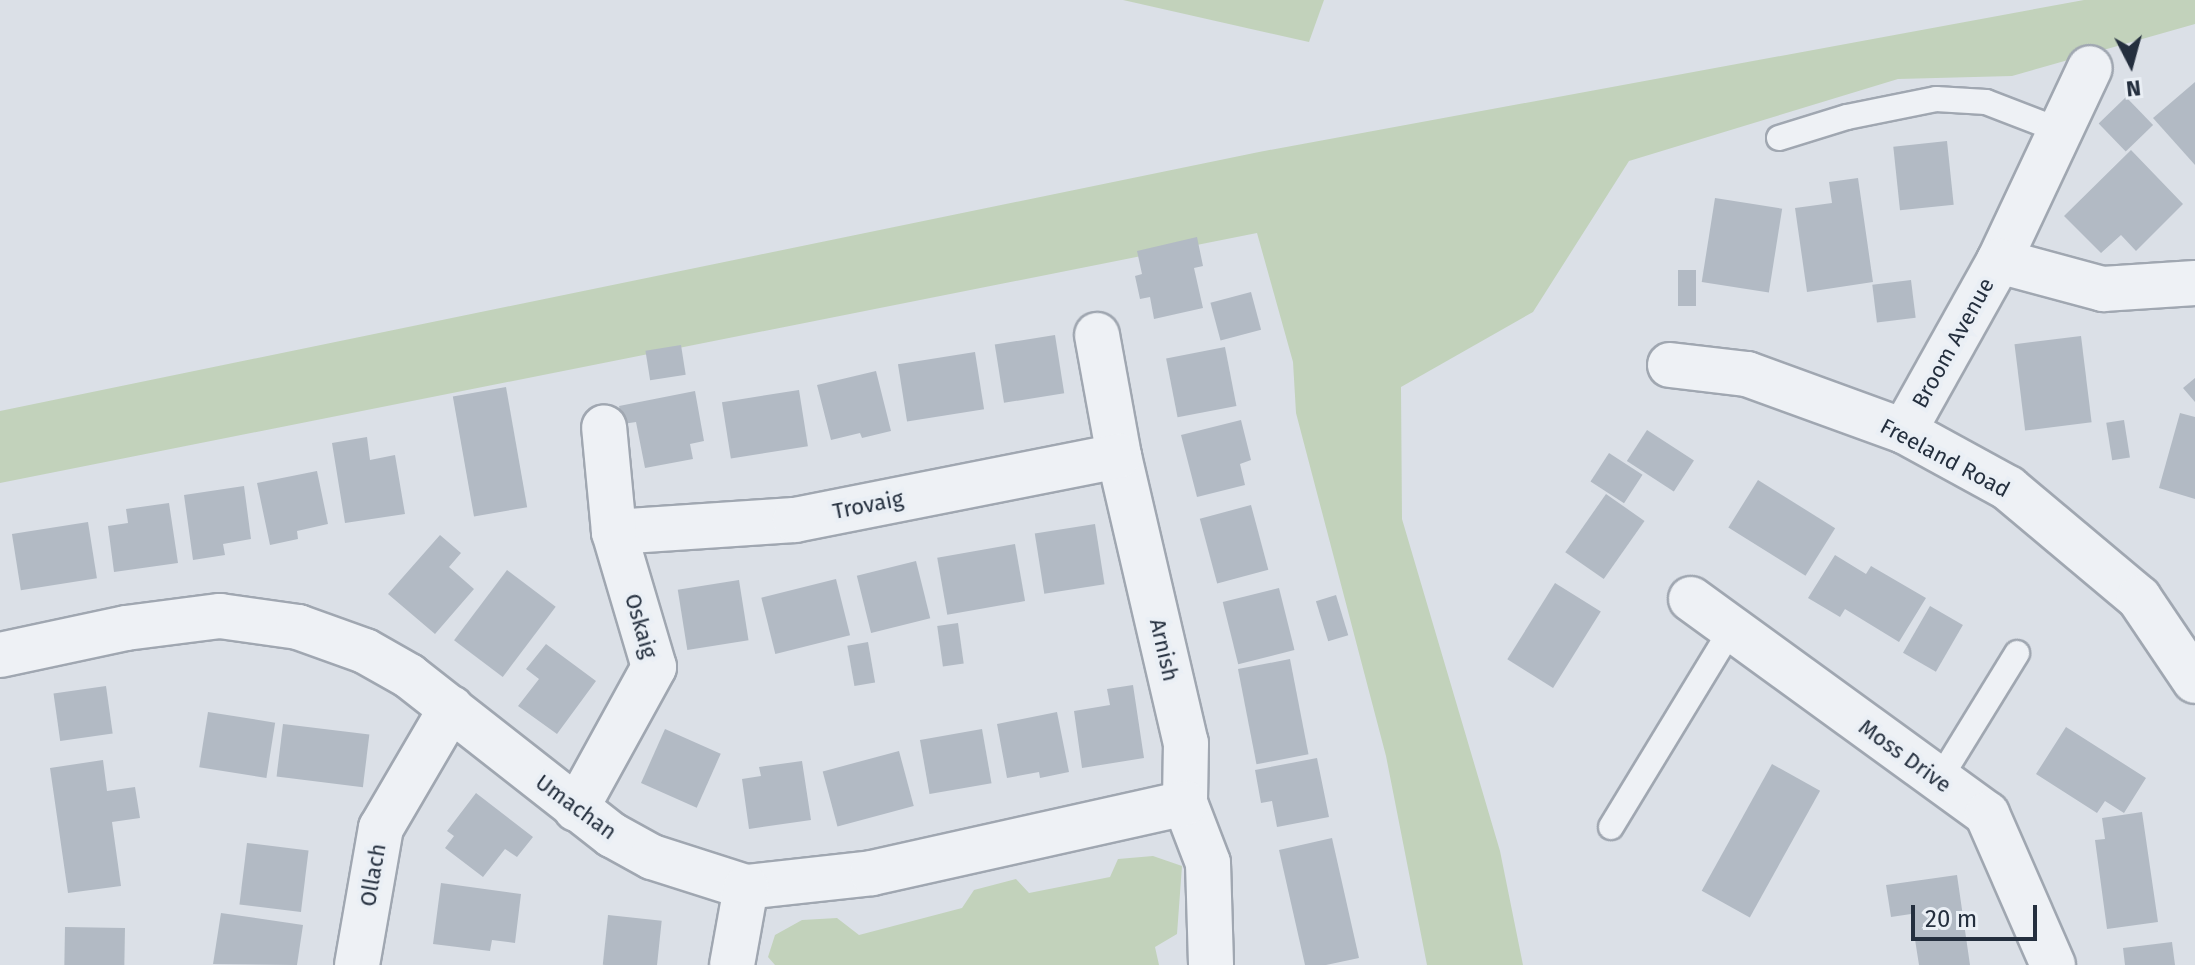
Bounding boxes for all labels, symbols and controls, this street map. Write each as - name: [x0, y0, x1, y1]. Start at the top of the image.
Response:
- north arrow: [2091, 24, 2171, 104]
- text: N: [2125, 74, 2142, 103]
- street label: Broom Avenue: [1906, 273, 2000, 413]
- street label: Freeland Road: [1876, 413, 2014, 503]
- street label: Trovaig: [830, 485, 906, 525]
- street label: Oskaig: [619, 591, 663, 661]
- street label: Arnish: [1144, 616, 1184, 684]
- street label: Moss Drive: [1854, 714, 1956, 798]
- street label: Umachan: [530, 769, 622, 845]
- street label: Ollach: [354, 841, 392, 909]
- scale bar: [1915, 889, 2041, 939]
- text: 20 m: [1925, 905, 1977, 933]

